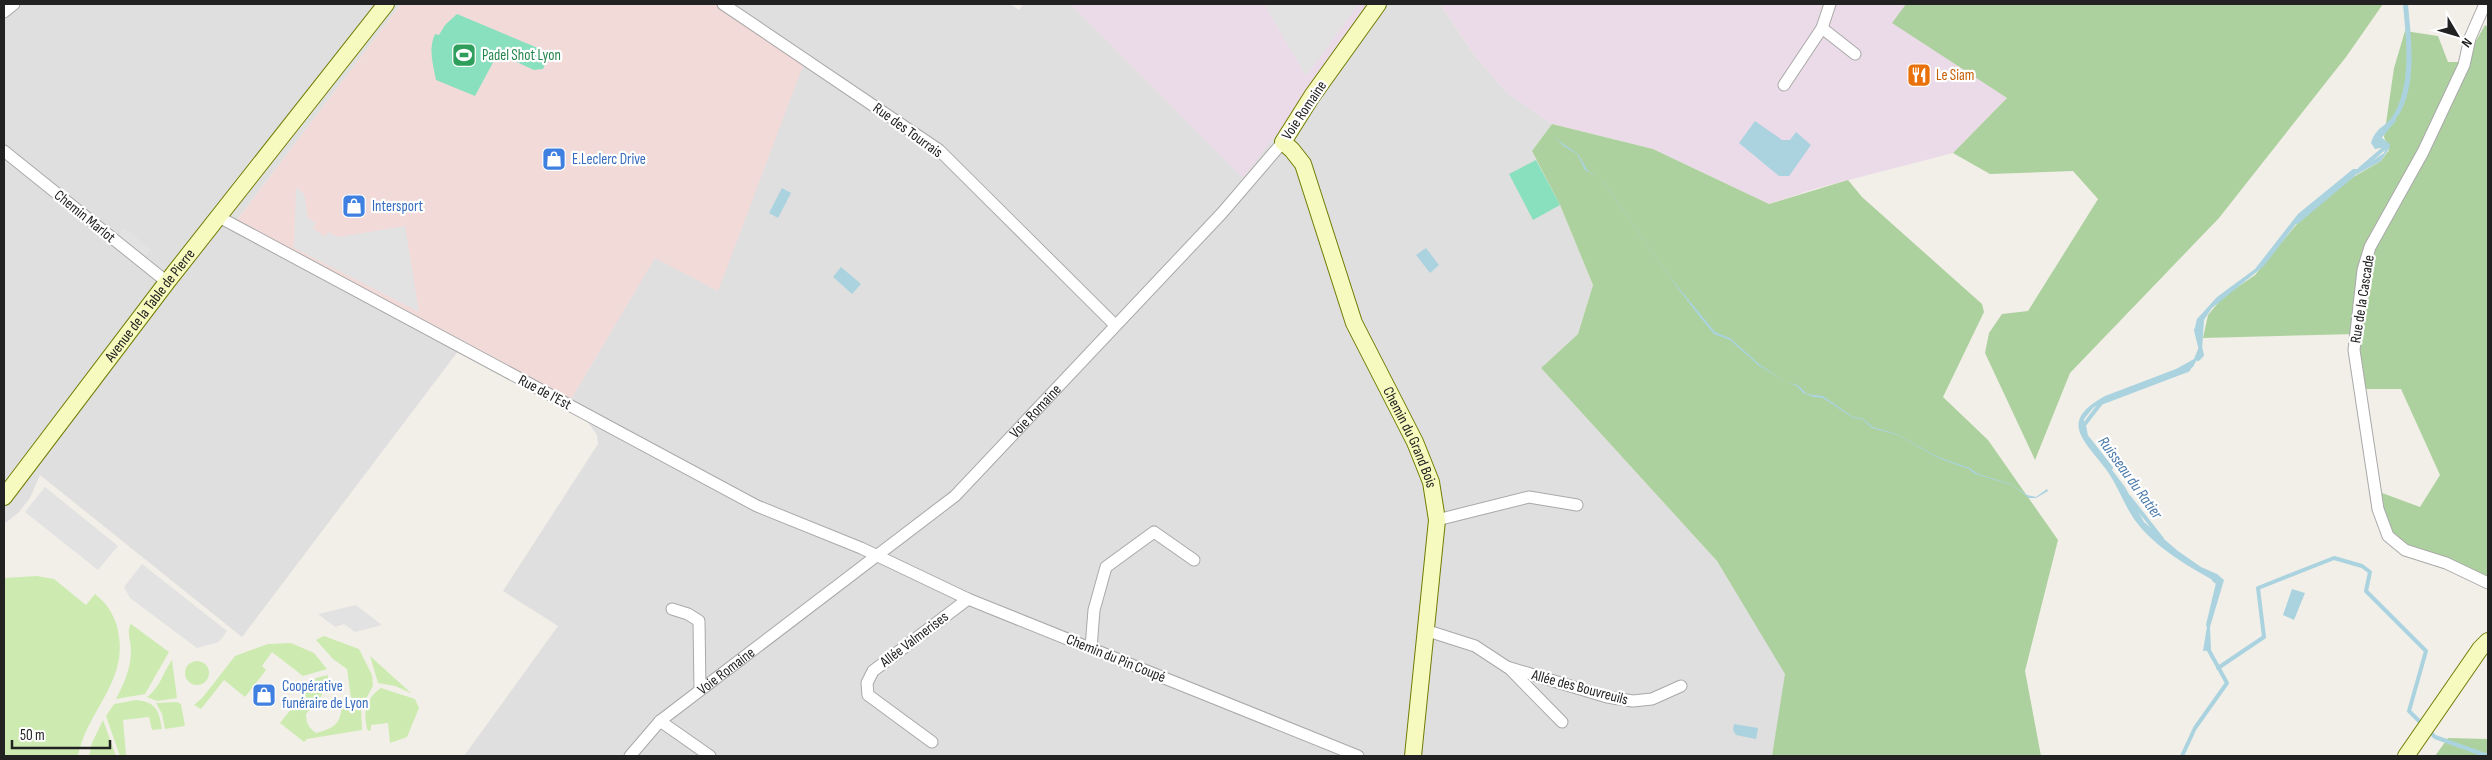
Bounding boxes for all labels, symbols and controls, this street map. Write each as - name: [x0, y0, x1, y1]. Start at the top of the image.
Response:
- north arrow: [2432, 10, 2482, 60]
- text: N: [2458, 35, 2476, 51]
- sports icon: Padel Shot Lyon: [451, 42, 477, 68]
- place label: Padel Shot Lyon: [482, 46, 561, 65]
- restaurant icon: Le Siam: [1906, 62, 1932, 88]
- place label: Le Siam: [1936, 66, 1974, 85]
- street label: Voie Romaine: [1278, 77, 1331, 144]
- street label: Rue des Tourrais: [869, 99, 946, 162]
- shop icon: E.Leclerc Drive: [541, 146, 567, 172]
- place label: E.Leclerc Drive: [572, 150, 646, 169]
- street label: Chemin Marlot: [50, 186, 120, 247]
- shop icon: Intersport: [341, 193, 367, 219]
- place label: Intersport: [372, 197, 423, 216]
- street label: Avenue de la Table de Pierre: [100, 245, 200, 367]
- street label: Rue de la Cascade: [2346, 254, 2379, 345]
- street label: Rue de l'Est: [515, 371, 575, 415]
- street label: Voie Romaine: [1006, 380, 1066, 442]
- street label: Chemin du Grand Bois: [1378, 384, 1441, 489]
- water label: Ruisseau du Ratier: [2094, 433, 2166, 523]
- street label: Allée Valmerises: [875, 607, 952, 672]
- street label: Chemin du Pin Coupé: [1063, 630, 1168, 687]
- street label: Voie Romaine: [694, 643, 759, 699]
- street label: Allée des Bouvreuils: [1529, 665, 1630, 709]
- place label: Coopérative funéraire de Lyon: [282, 677, 368, 713]
- shop icon: Coopérative funéraire de Lyon: [251, 682, 277, 708]
- scale bar: [12, 718, 110, 750]
- text: 50 m: [20, 726, 45, 745]

